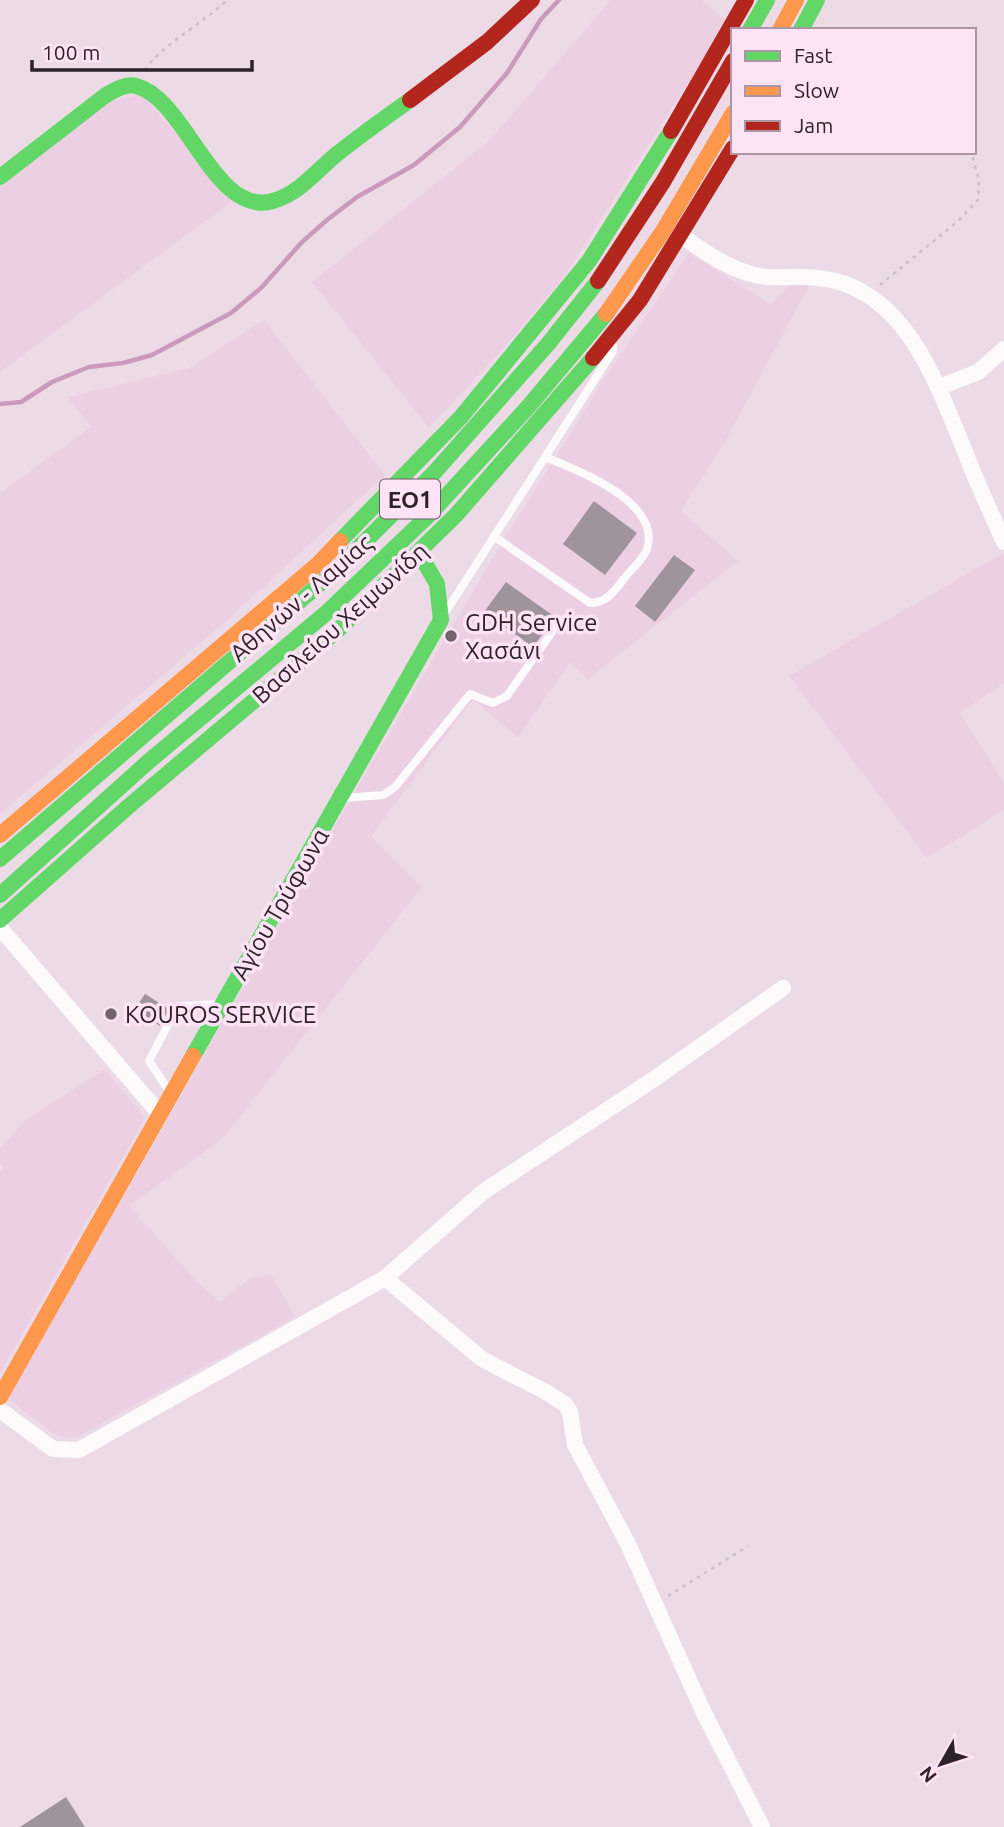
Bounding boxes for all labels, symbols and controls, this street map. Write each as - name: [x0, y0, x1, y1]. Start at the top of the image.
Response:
- scale bar: [32, 28, 252, 72]
- legend: [731, 28, 976, 154]
- text: 100 m: [42, 40, 100, 64]
- text: Fast: [794, 43, 832, 67]
- text: Slow: [794, 78, 839, 102]
- text: Jam: [794, 113, 833, 137]
- road number: ΕΟ1: [380, 480, 440, 519]
- street label: Αθηνών - Λαμίας: [224, 529, 378, 667]
- street label: Βασιλείου Χειμωνίδη: [247, 537, 433, 709]
- place label: GDH Service Χασάνι: [465, 609, 597, 664]
- marker: GDH Service Χασάνι: [443, 628, 459, 644]
- street label: Αγίου Τρύφωνα: [226, 824, 334, 984]
- place label: KOUROS SERVICE: [125, 1001, 316, 1028]
- marker: KOUROS SERVICE: [103, 1006, 119, 1022]
- north arrow: [906, 1729, 976, 1799]
- text: N: [915, 1762, 941, 1787]

